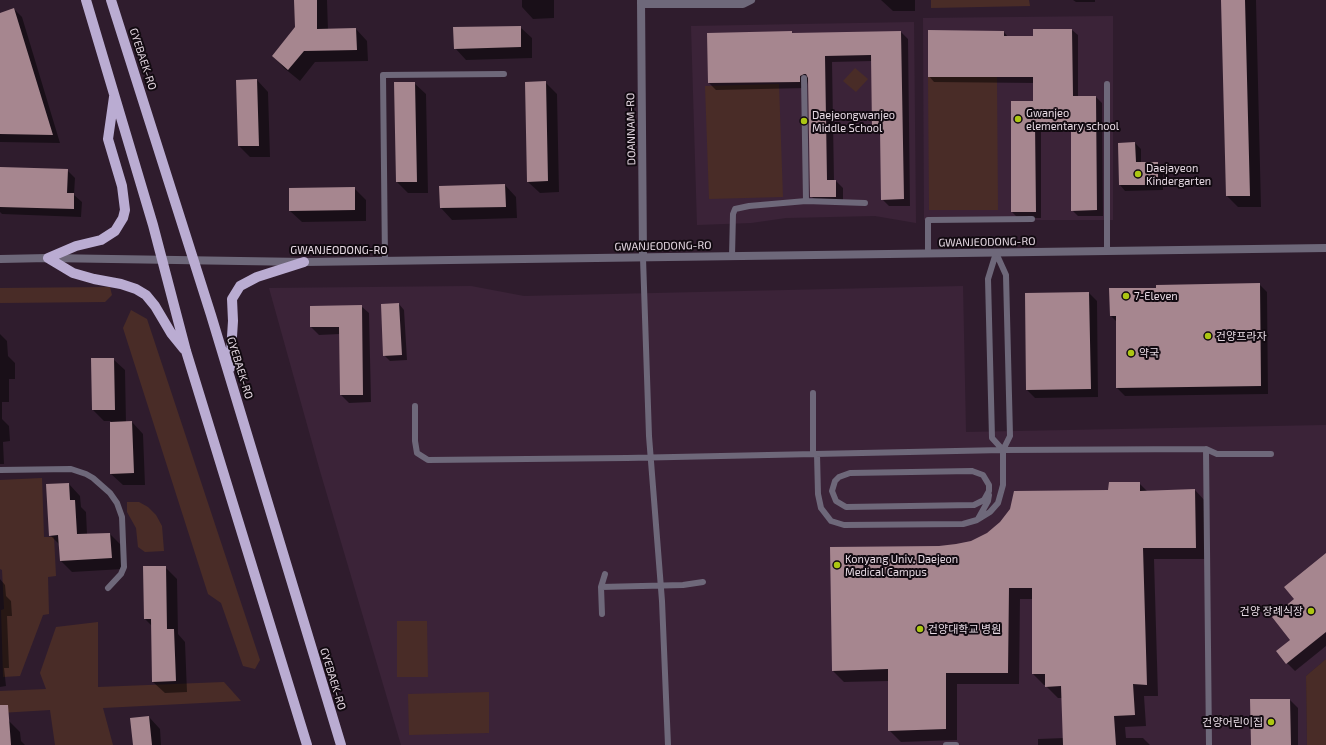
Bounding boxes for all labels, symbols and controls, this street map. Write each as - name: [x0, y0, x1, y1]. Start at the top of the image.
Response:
- street label: GYEBAEK-RO: [127, 26, 159, 92]
- street label: DOANNAM-RO: [624, 93, 638, 165]
- place label: Gwanjeo elementary school: [1026, 106, 1119, 132]
- place label: Daejeongwanjeo Middle School: [812, 108, 895, 134]
- marker: Gwanjeo elementary school: [1013, 114, 1023, 124]
- marker: Daejeongwanjeo Middle School: [799, 116, 809, 126]
- place label: Daejayeon Kindergarten: [1146, 161, 1211, 187]
- marker: Daejayeon Kindergarten: [1133, 169, 1143, 179]
- street label: GWANJEODONG-RO: [938, 235, 1036, 249]
- street label: GWANJEODONG-RO: [614, 239, 712, 253]
- street label: GWANJEODONG-RO: [290, 243, 388, 257]
- place label: 7-Eleven: [1134, 289, 1178, 303]
- marker: 7-Eleven: [1121, 291, 1131, 301]
- place label: 건양프라자: [1216, 329, 1267, 343]
- marker: 건양프라자: [1203, 331, 1213, 341]
- street label: GYEBAEK-RO: [224, 335, 256, 401]
- place label: 약국: [1139, 346, 1159, 360]
- marker: 약국: [1126, 348, 1136, 358]
- place label: Konyang Univ. Daejeon Medical Campus: [845, 552, 958, 578]
- marker: Konyang Univ. Daejeon Medical Campus: [832, 560, 842, 570]
- place label: 건양 장례식장: [1240, 604, 1303, 618]
- marker: 건양 장례식장: [1306, 606, 1316, 616]
- place label: 건양대학교 병원: [928, 622, 1001, 636]
- marker: 건양대학교 병원: [915, 624, 925, 634]
- street label: GYEBAEK-RO: [317, 646, 349, 712]
- place label: 건양어린이집: [1202, 715, 1263, 729]
- marker: 건양어린이집: [1266, 717, 1276, 727]

